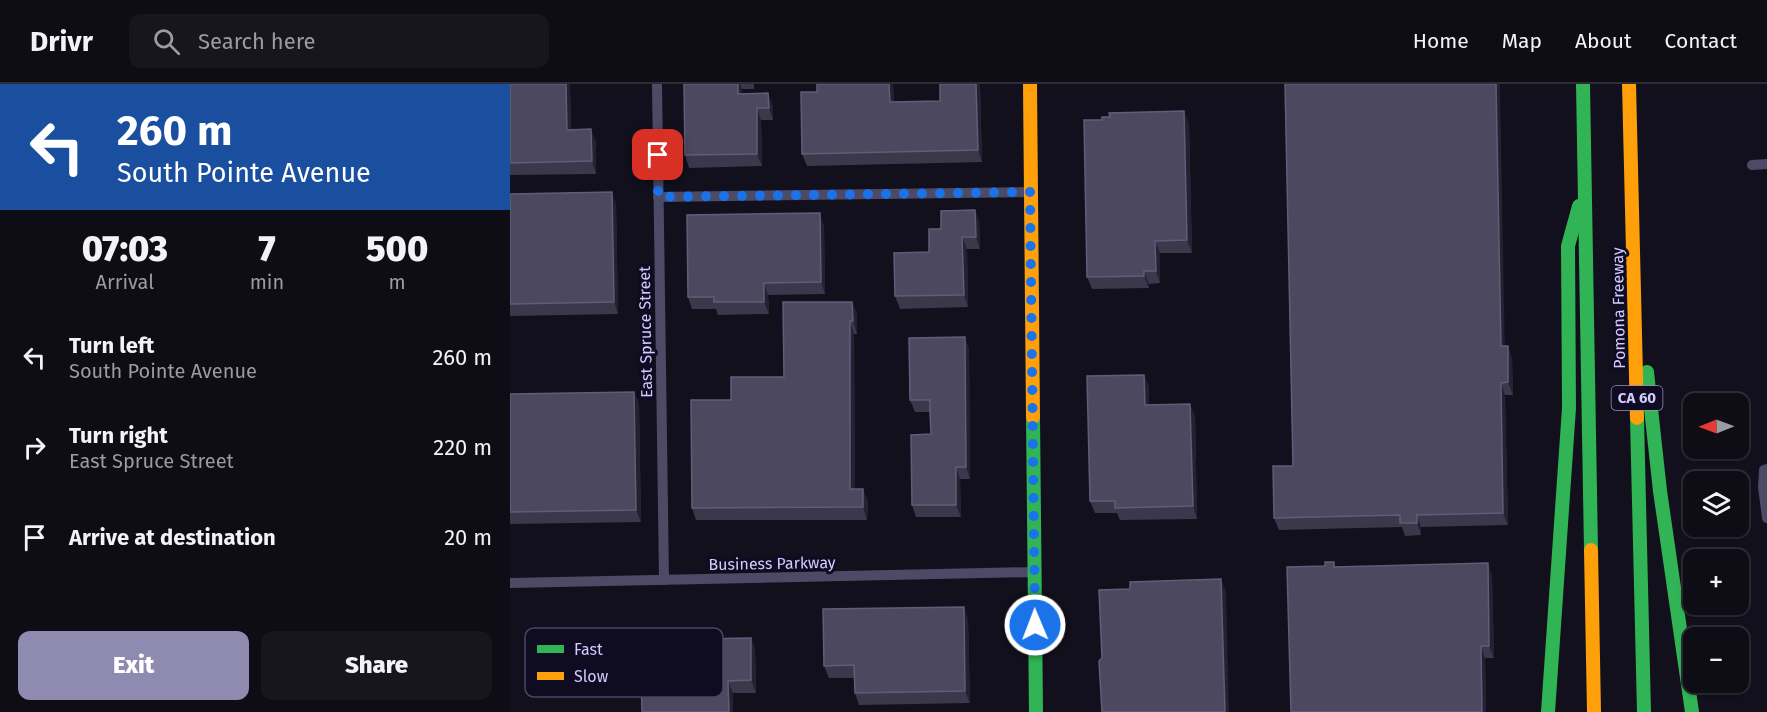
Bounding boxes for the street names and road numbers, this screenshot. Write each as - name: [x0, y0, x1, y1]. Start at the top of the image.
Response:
- street label: Pomona Freeway: [1608, 247, 1629, 369]
- street label: East Spruce Street: [635, 266, 656, 398]
- road number: CA 60: [1612, 386, 1662, 410]
- street label: Business Parkway: [708, 553, 836, 574]

